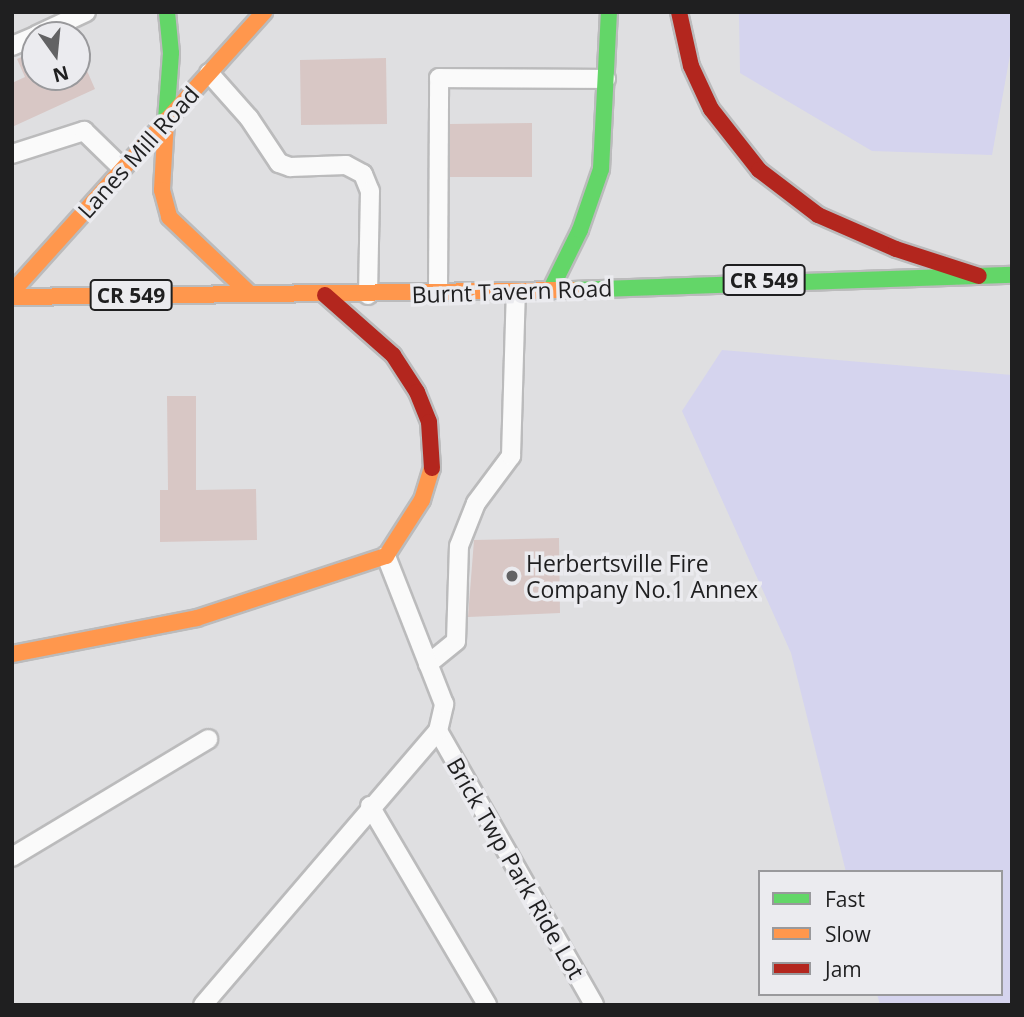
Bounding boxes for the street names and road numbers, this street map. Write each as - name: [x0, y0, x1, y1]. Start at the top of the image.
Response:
- street label: Lanes Mill Road: [72, 80, 204, 224]
- road number: CR 549: [722, 262, 806, 298]
- street label: Burnt Tavern Road: [411, 274, 613, 308]
- road number: CR 549: [89, 278, 173, 312]
- street label: Brick Twp Park Ride Lot: [441, 753, 591, 983]

